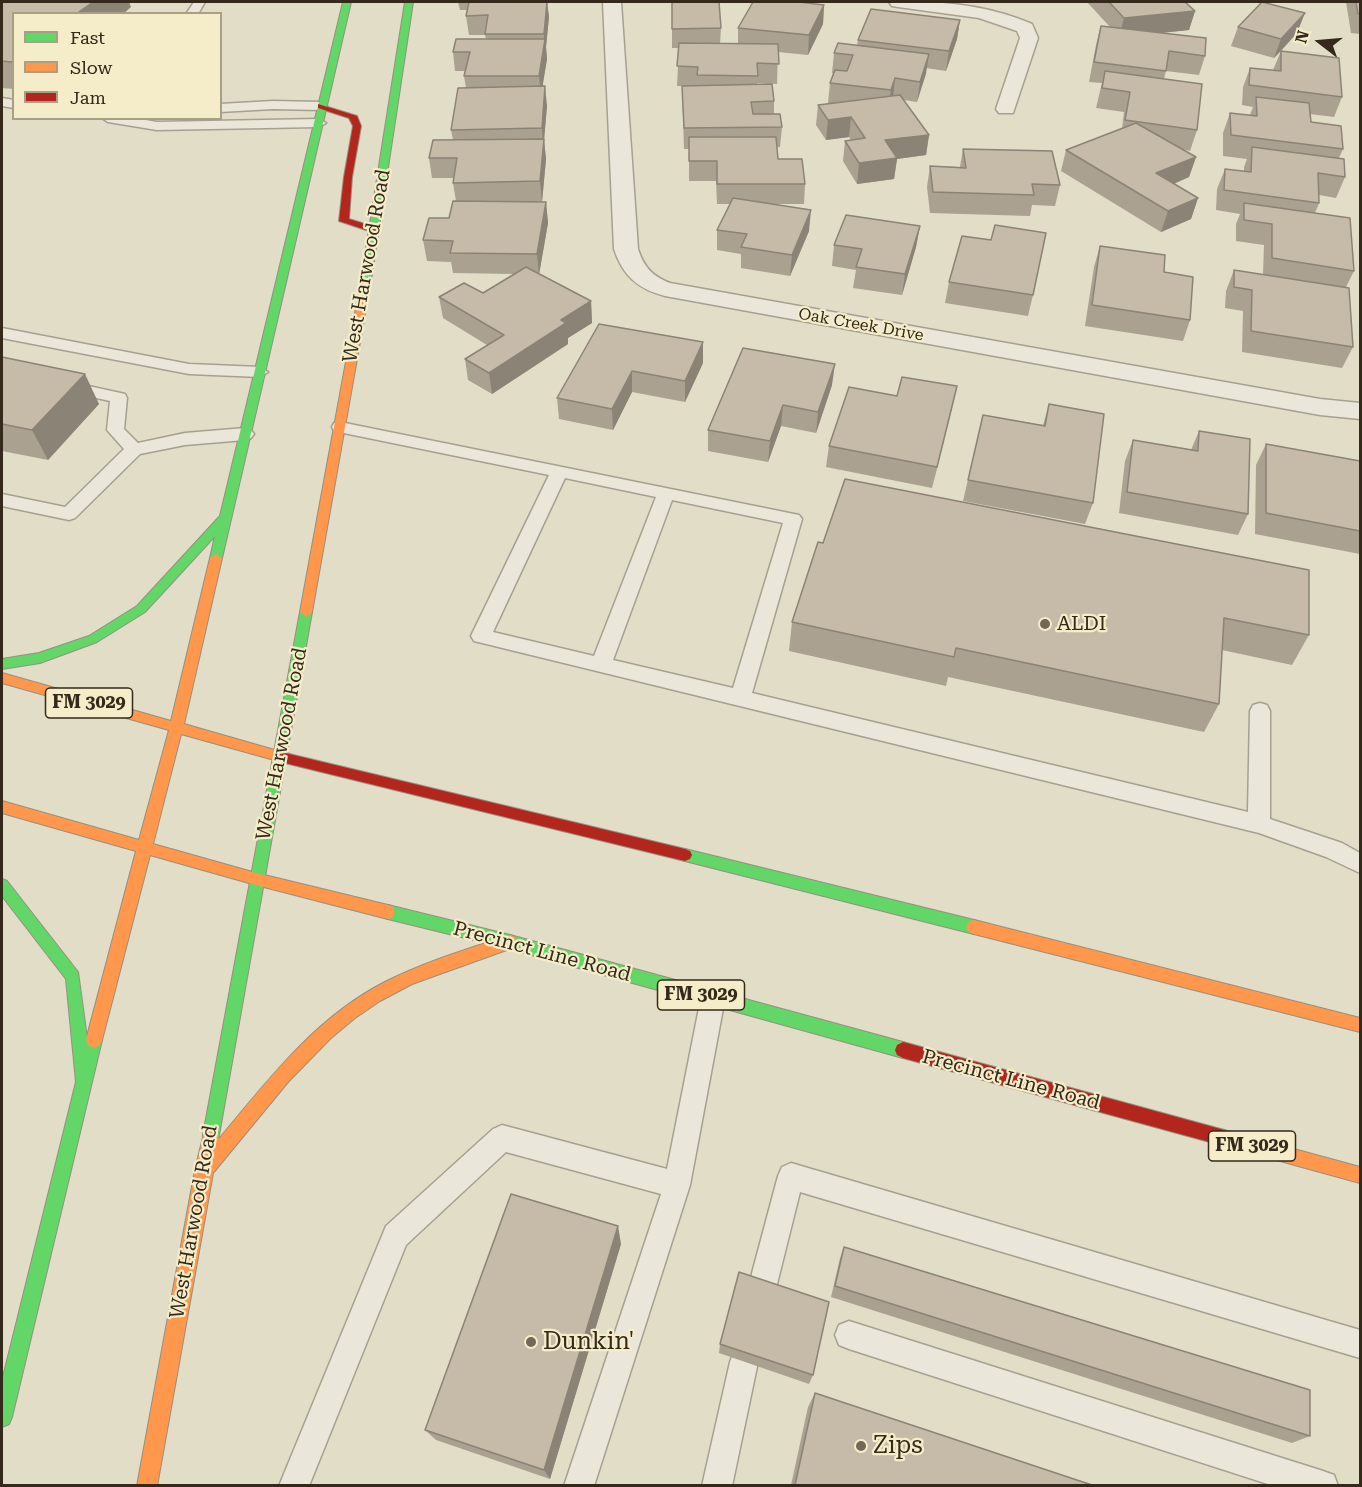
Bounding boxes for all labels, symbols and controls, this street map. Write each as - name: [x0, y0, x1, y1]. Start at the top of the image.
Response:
- legend: [12, 12, 222, 120]
- north arrow: [1290, 12, 1350, 72]
- text: Fast: [70, 27, 105, 48]
- text: N: [1291, 28, 1313, 45]
- text: Slow: [70, 57, 112, 78]
- text: Jam: [70, 87, 106, 108]
- street label: West Harwood Road: [338, 167, 396, 365]
- street label: Oak Creek Drive: [797, 305, 925, 345]
- place label: ALDI: [1057, 612, 1106, 636]
- marker: ALDI: [1038, 617, 1052, 631]
- street label: West Harwood Road: [252, 645, 312, 843]
- road number: FM 3029: [46, 688, 132, 718]
- street label: Precinct Line Road: [451, 917, 633, 987]
- road number: FM 3029: [658, 980, 744, 1010]
- street label: Precinct Line Road: [920, 1045, 1102, 1115]
- street label: West Harwood Road: [165, 1123, 223, 1321]
- road number: FM 3029: [1208, 1131, 1296, 1161]
- place label: Dunkin': [543, 1328, 634, 1356]
- marker: Dunkin': [524, 1335, 538, 1349]
- place label: Zips: [873, 1432, 923, 1460]
- marker: Zips: [854, 1439, 868, 1453]

